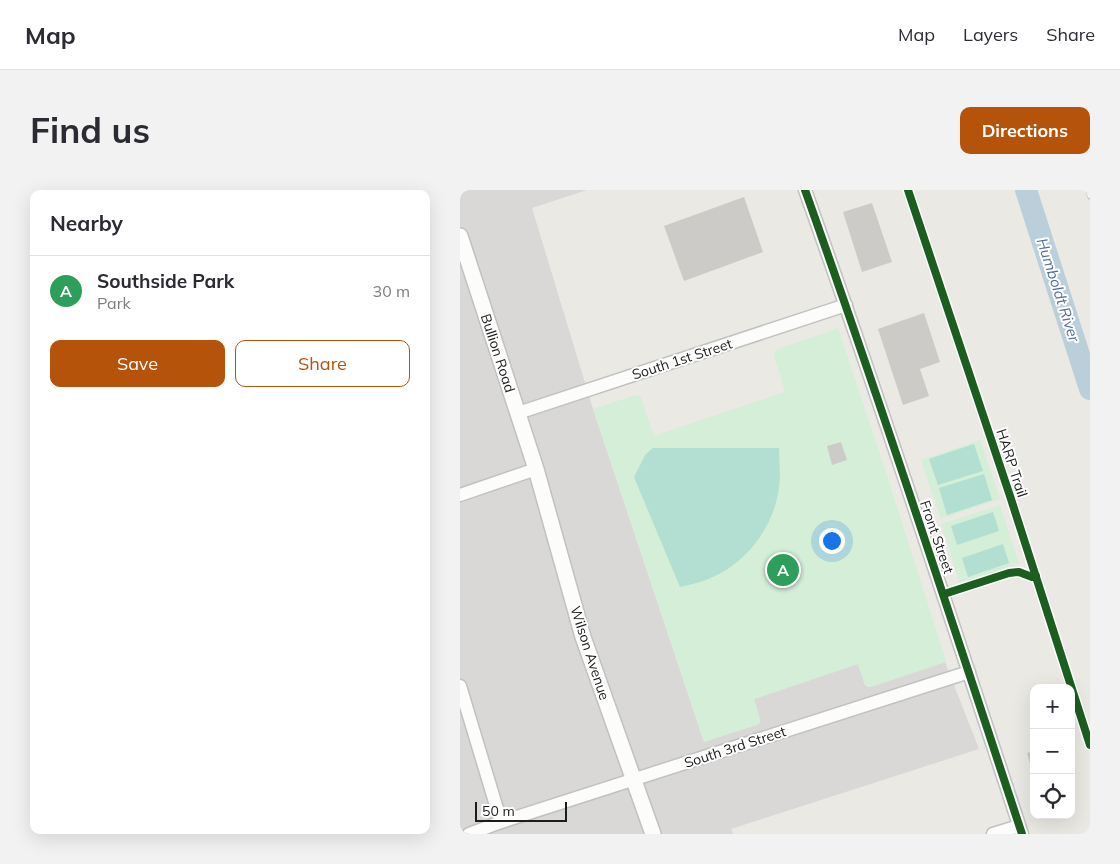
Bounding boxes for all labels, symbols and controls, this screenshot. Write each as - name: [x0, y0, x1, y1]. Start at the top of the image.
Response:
- text: Map: [25, 20, 76, 50]
- text: Map: [898, 23, 935, 46]
- text: Layers: [963, 23, 1018, 46]
- text: Share: [1046, 23, 1095, 46]
- button: Directions: [960, 107, 1090, 154]
- text: Find us: [30, 108, 150, 152]
- text: Nearby: [50, 210, 123, 236]
- water label: Humboldt River: [1033, 236, 1084, 345]
- text: Southside Park: [97, 269, 234, 293]
- text: A: [60, 281, 72, 301]
- text: 30 m: [373, 281, 410, 301]
- text: Park: [97, 293, 131, 313]
- street label: Bullion Road: [477, 311, 519, 395]
- street label: South 1st Street: [630, 334, 734, 384]
- button: Save: [50, 340, 225, 387]
- button: Share: [235, 340, 410, 387]
- street label: HARP Trail: [992, 426, 1032, 500]
- street label: Front Street: [916, 498, 958, 576]
- your location: [819, 528, 845, 554]
- pin: A: [767, 551, 799, 589]
- street label: Wilson Avenue: [566, 604, 614, 702]
- map controls: [1030, 684, 1075, 819]
- button: +: [1030, 684, 1075, 729]
- street label: South 3rd Street: [682, 722, 788, 772]
- button: −: [1030, 729, 1075, 774]
- button: locate: [1030, 774, 1075, 819]
- scale bar: [475, 799, 568, 822]
- text: 50 m: [482, 802, 515, 820]

